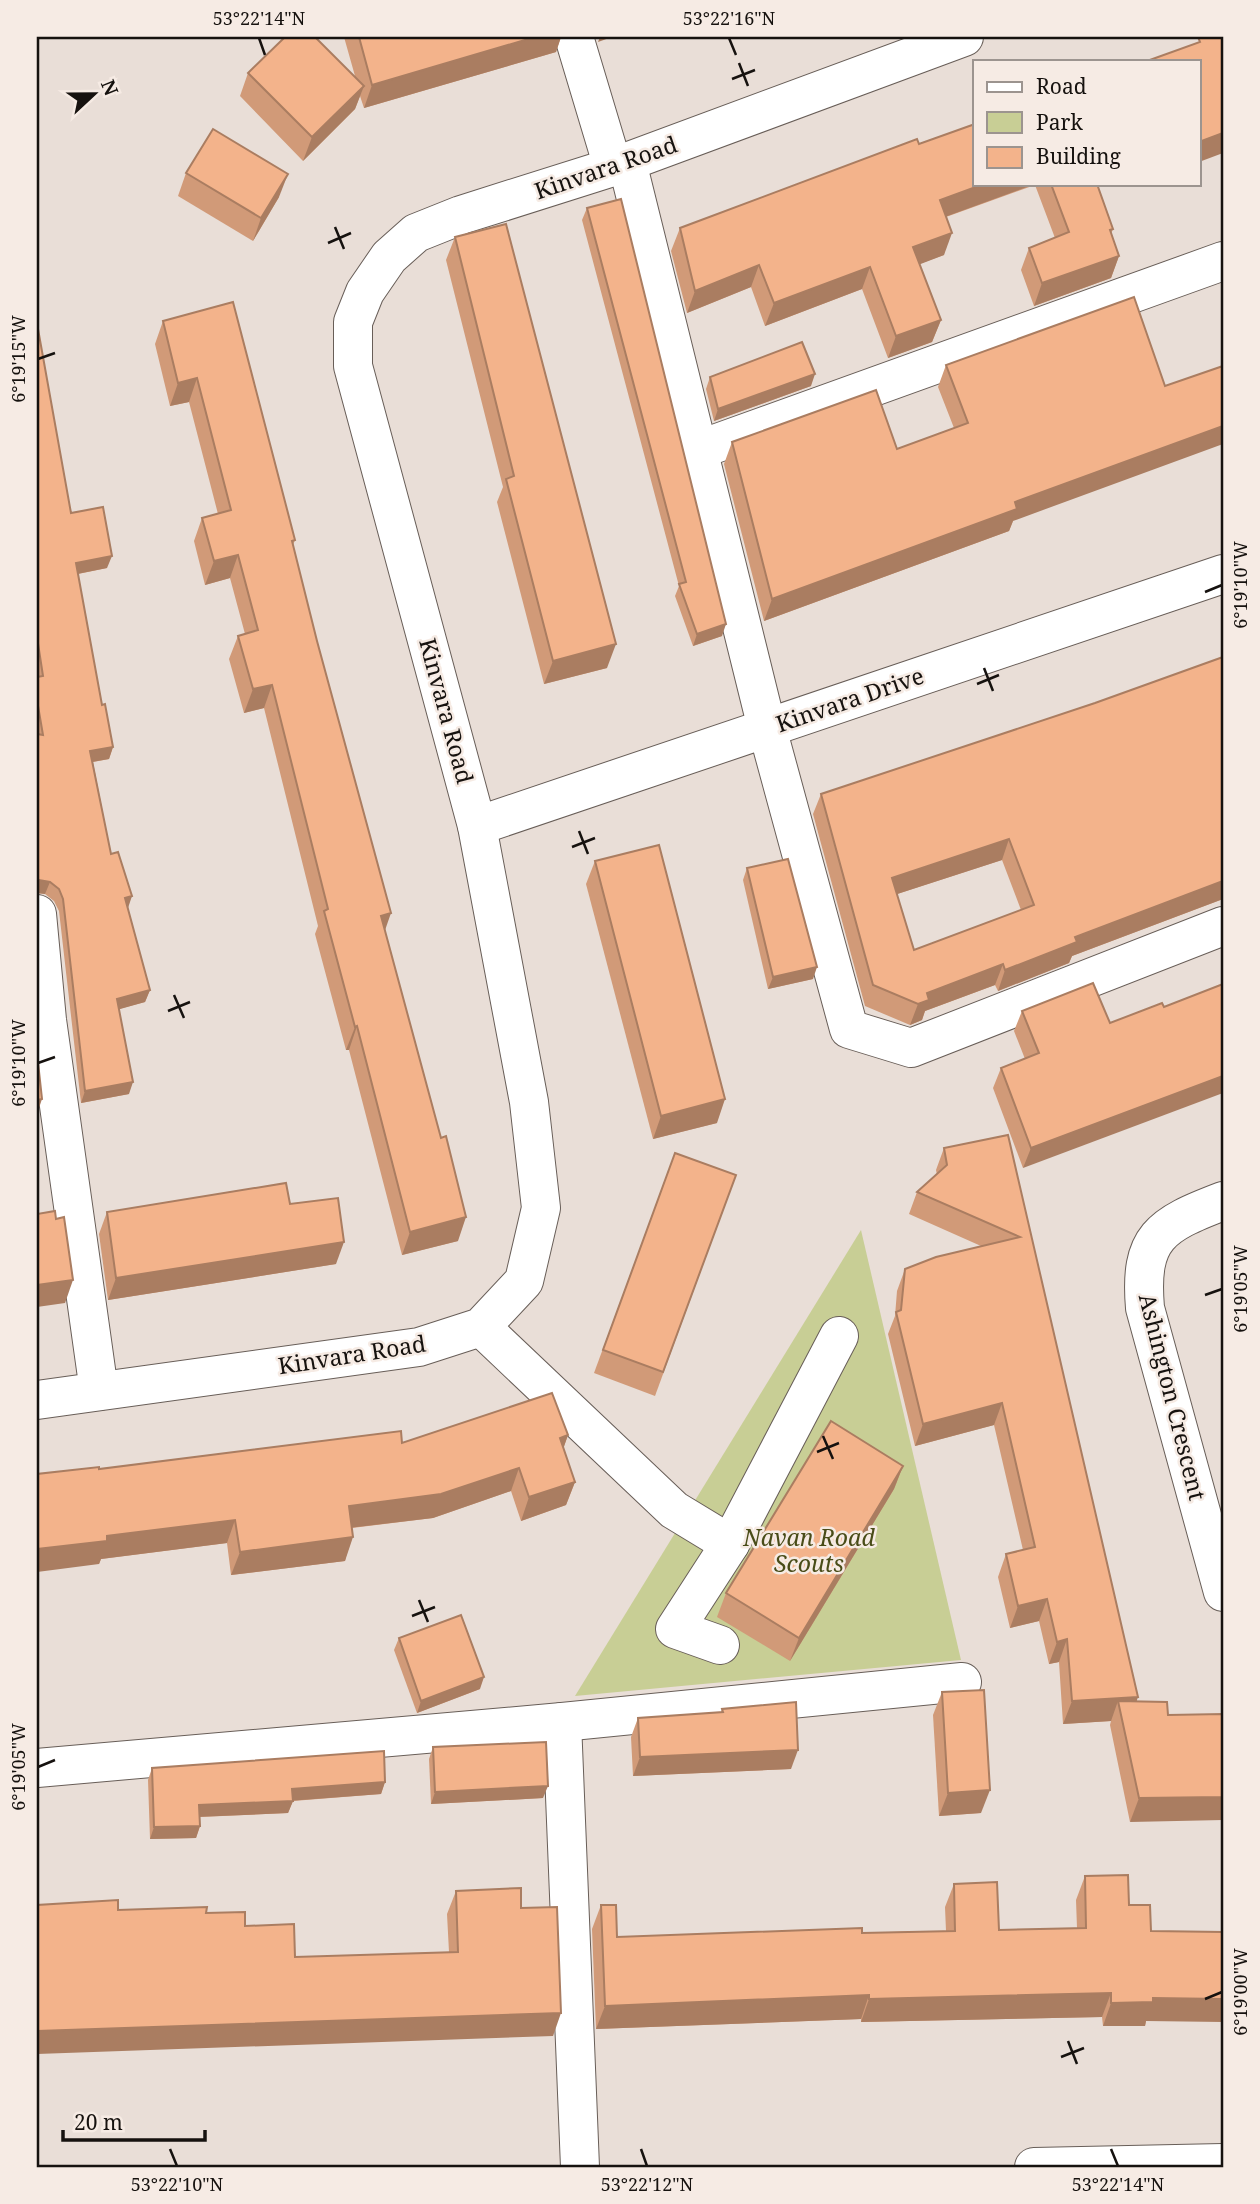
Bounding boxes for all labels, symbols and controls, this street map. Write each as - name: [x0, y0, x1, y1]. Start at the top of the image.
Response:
- text: 53°22'14"N: [213, 6, 306, 30]
- text: 53°22'16"N: [683, 6, 776, 30]
- north arrow: [60, 60, 130, 130]
- legend: [973, 60, 1200, 186]
- text: Road: [1036, 72, 1087, 100]
- text: N: [95, 76, 125, 99]
- text: Park: [1036, 108, 1083, 136]
- street label: Kinvara Road: [530, 128, 681, 206]
- text: Building: [1036, 142, 1121, 170]
- text: 6°19'15"W: [6, 315, 30, 403]
- text: 6°19'10"W: [1228, 541, 1252, 629]
- street label: Kinvara Road: [412, 634, 482, 787]
- street label: Kinvara Drive: [771, 659, 928, 739]
- text: 6°19'10"W: [6, 1019, 30, 1107]
- text: 6°19'05"W: [1228, 1245, 1252, 1333]
- street label: Ashington Crescent: [1132, 1290, 1214, 1504]
- street label: Kinvara Road: [276, 1327, 428, 1381]
- park label: Navan Road Scouts: [742, 1521, 875, 1579]
- text: 6°19'05"W: [6, 1723, 30, 1811]
- text: 6°19'00"W: [1228, 1948, 1252, 2036]
- scale bar: [63, 2099, 205, 2143]
- text: 20 m: [74, 2108, 123, 2136]
- text: 53°22'10"N: [131, 2172, 224, 2196]
- text: 53°22'12"N: [601, 2172, 694, 2196]
- text: 53°22'14"N: [1072, 2172, 1165, 2196]

